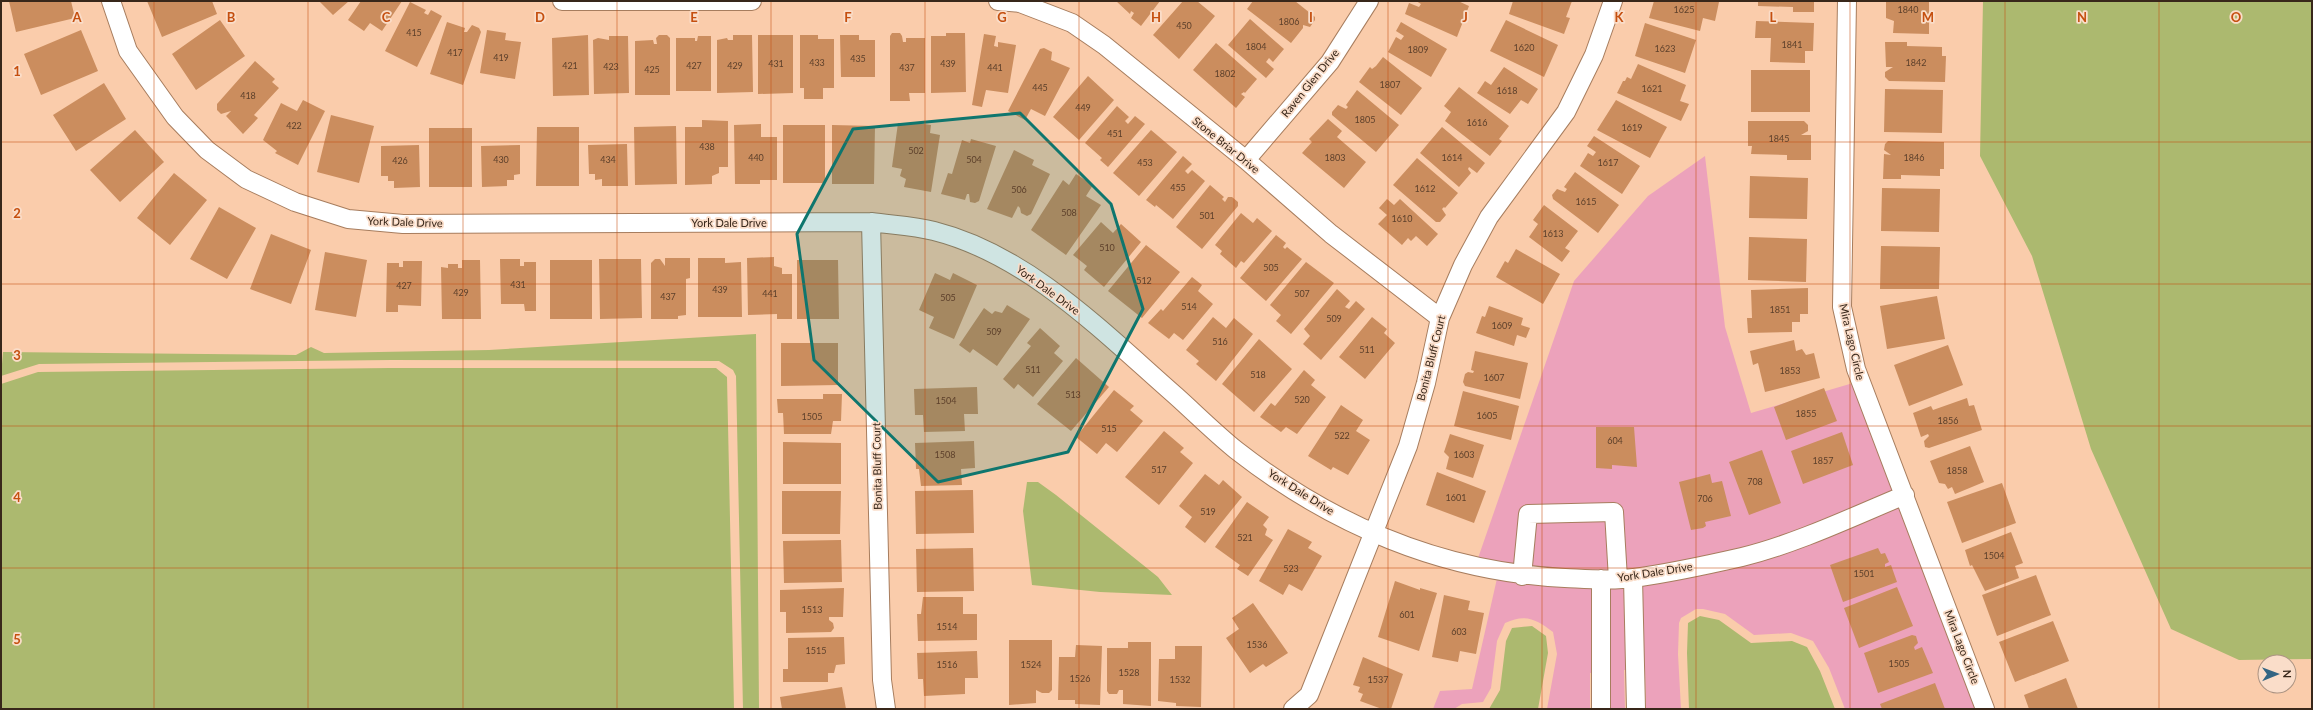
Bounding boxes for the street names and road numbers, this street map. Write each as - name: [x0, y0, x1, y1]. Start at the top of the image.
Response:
- street label: Raven Glen Drive: [1278, 46, 1341, 119]
- street label: Stone Briar Drive: [1190, 114, 1263, 176]
- street label: York Dale Drive: [367, 214, 443, 229]
- street label: York Dale Drive: [691, 216, 767, 229]
- street label: York Dale Drive: [1014, 262, 1083, 317]
- street label: Mira Lago Circle: [1837, 302, 1868, 382]
- street label: Bonita Bluff Court: [1414, 314, 1447, 402]
- street label: Bonita Bluff Court: [869, 422, 884, 510]
- street label: York Dale Drive: [1266, 466, 1337, 517]
- street label: York Dale Drive: [1617, 559, 1693, 584]
- street label: Mira Lago Circle: [1942, 608, 1983, 686]

